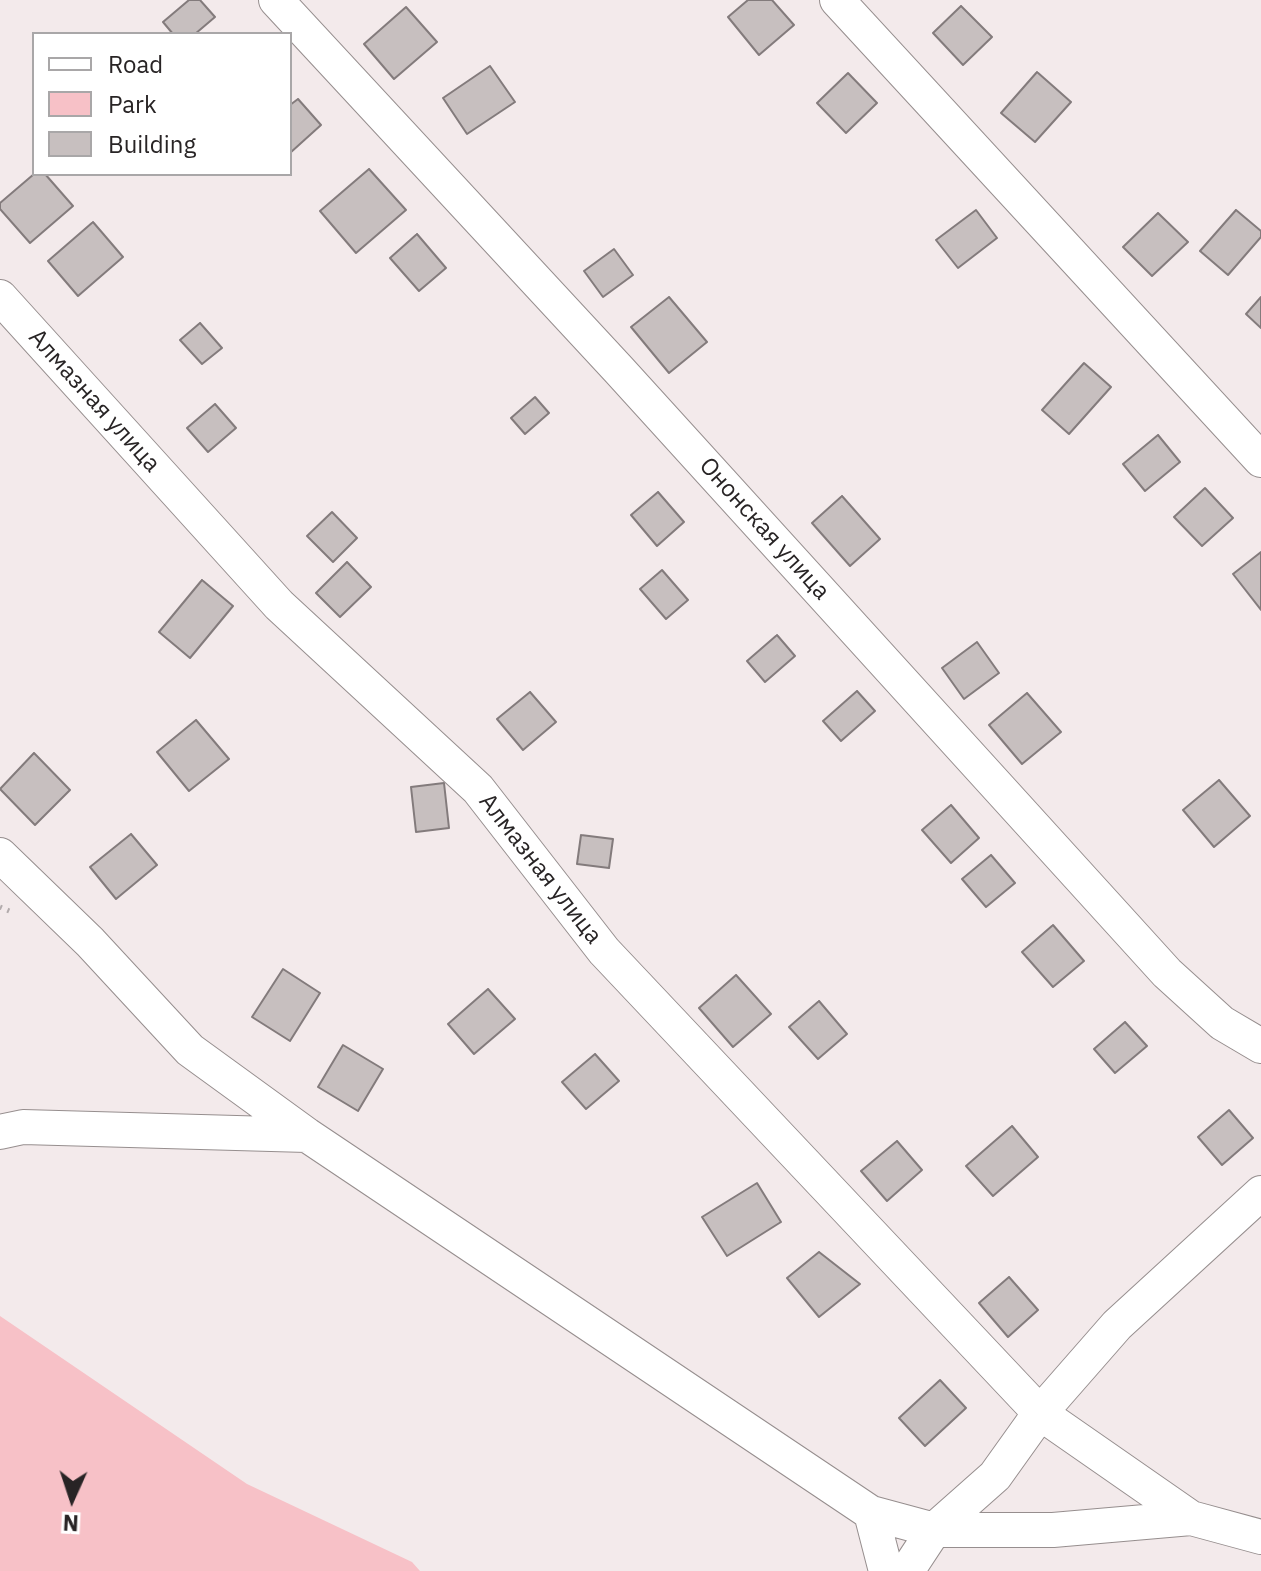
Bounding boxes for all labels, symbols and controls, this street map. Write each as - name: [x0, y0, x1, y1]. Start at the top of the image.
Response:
- legend: [32, 32, 292, 176]
- text: Road: [108, 48, 163, 80]
- text: Park: [108, 88, 157, 120]
- text: Building: [108, 128, 196, 160]
- street label: Алмазная улица: [22, 323, 166, 479]
- street label: Ононская улица: [693, 452, 835, 606]
- street label: Алмазная улица: [472, 788, 608, 950]
- north arrow: [32, 1459, 112, 1539]
- text: N: [62, 1509, 79, 1538]

